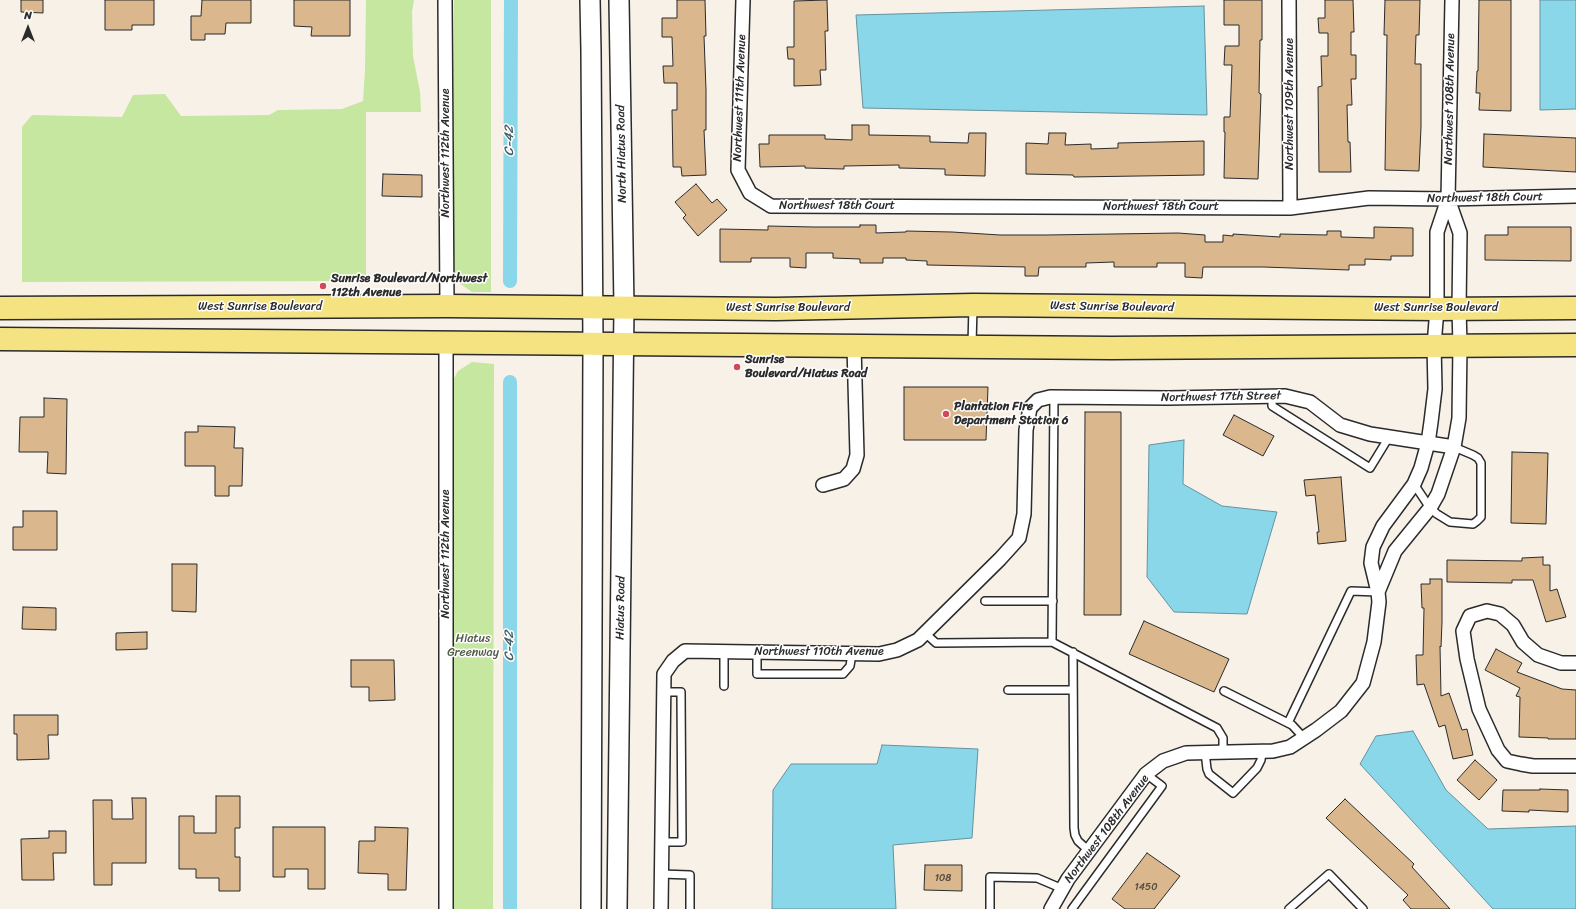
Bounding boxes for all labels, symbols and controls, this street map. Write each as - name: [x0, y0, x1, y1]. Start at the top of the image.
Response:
- text: N: [24, 6, 32, 25]
- north arrow: [8, 8, 48, 48]
- street label: Northwest 108th Avenue: [1442, 33, 1458, 165]
- street label: Northwest 111th Avenue: [731, 34, 749, 162]
- street label: Northwest 109th Avenue: [1283, 38, 1297, 170]
- street label: Northwest 112th Avenue: [439, 89, 453, 217]
- street label: North Hiatus Road: [614, 105, 630, 203]
- water label: C-42: [502, 126, 518, 156]
- street label: Northwest 18th Court: [1427, 190, 1543, 206]
- street label: Northwest 18th Court: [779, 199, 895, 213]
- street label: Northwest 18th Court: [1103, 200, 1219, 214]
- place label: Sunrise Boulevard/Northwest 112th Avenue: [331, 272, 487, 300]
- marker: Sunrise Boulevard/Northwest 112th Avenue: [318, 281, 328, 291]
- street label: West Sunrise Boulevard: [1050, 299, 1174, 315]
- street label: West Sunrise Boulevard: [198, 300, 322, 314]
- street label: West Sunrise Boulevard: [726, 301, 850, 315]
- street label: West Sunrise Boulevard: [1374, 301, 1498, 315]
- place label: Sunrise Boulevard/Hiatus Road: [745, 353, 867, 381]
- marker: Sunrise Boulevard/Hiatus Road: [732, 362, 742, 372]
- street label: Northwest 17th Street: [1161, 389, 1281, 405]
- place label: Plantation Fire Department Station 6: [954, 400, 1069, 428]
- marker: Plantation Fire Department Station 6: [941, 409, 951, 419]
- street label: Northwest 112th Avenue: [439, 490, 453, 618]
- street label: Hiatus Road: [613, 576, 629, 640]
- water label: C-42: [502, 631, 518, 661]
- park label: Hiatus Greenway: [447, 632, 499, 660]
- street label: Northwest 110th Avenue: [754, 645, 884, 659]
- street label: Northwest 108th Avenue: [1062, 772, 1152, 886]
- house number: 108: [935, 872, 951, 884]
- house number: 1450: [1135, 881, 1157, 893]

